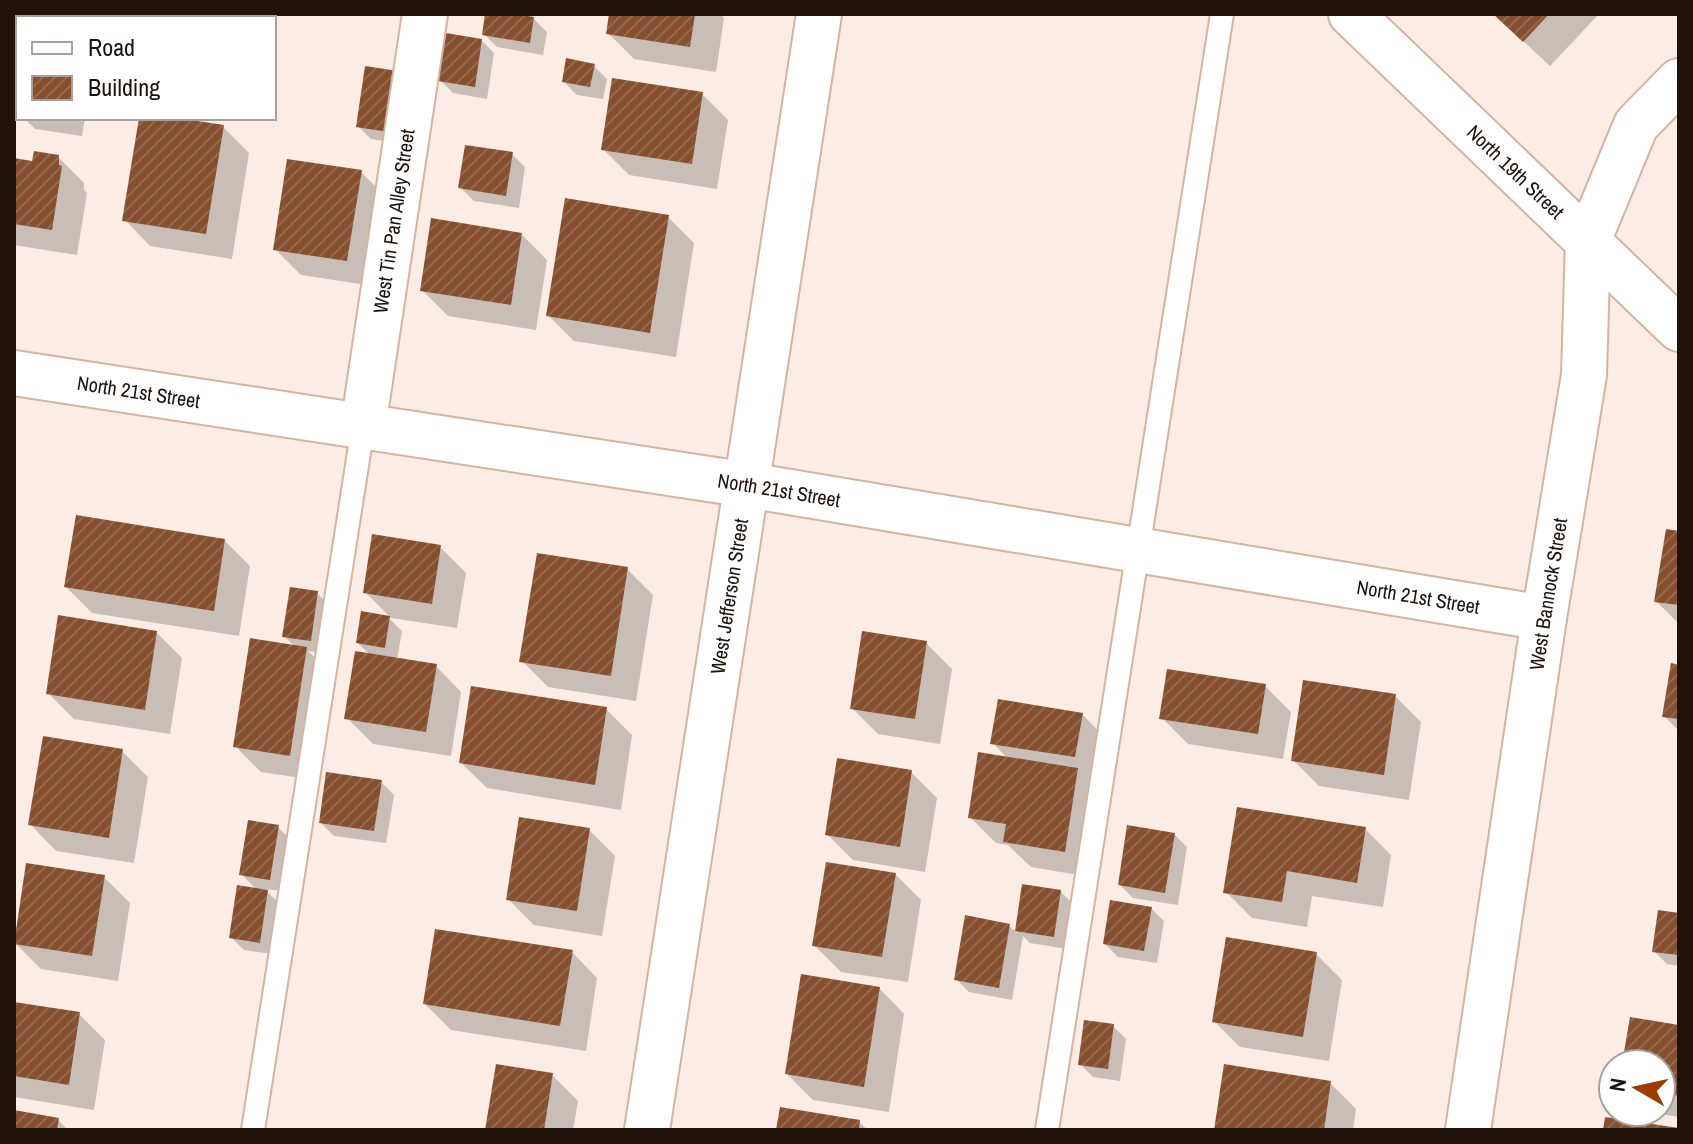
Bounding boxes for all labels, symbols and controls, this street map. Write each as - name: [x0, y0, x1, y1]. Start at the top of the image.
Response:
- legend: [16, 16, 276, 120]
- text: Road: [88, 31, 135, 63]
- text: Building: [88, 71, 160, 103]
- street label: North 19th Street: [1461, 119, 1571, 225]
- street label: West Tin Pan Alley Street: [366, 127, 421, 315]
- street label: North 21st Street: [75, 369, 202, 414]
- street label: North 21st Street: [716, 467, 843, 513]
- street label: West Bannock Street: [1522, 515, 1573, 672]
- street label: West Jefferson Street: [703, 516, 754, 676]
- street label: North 21st Street: [1355, 573, 1482, 620]
- north arrow: [1597, 1048, 1677, 1128]
- text: N: [1601, 1076, 1633, 1094]

